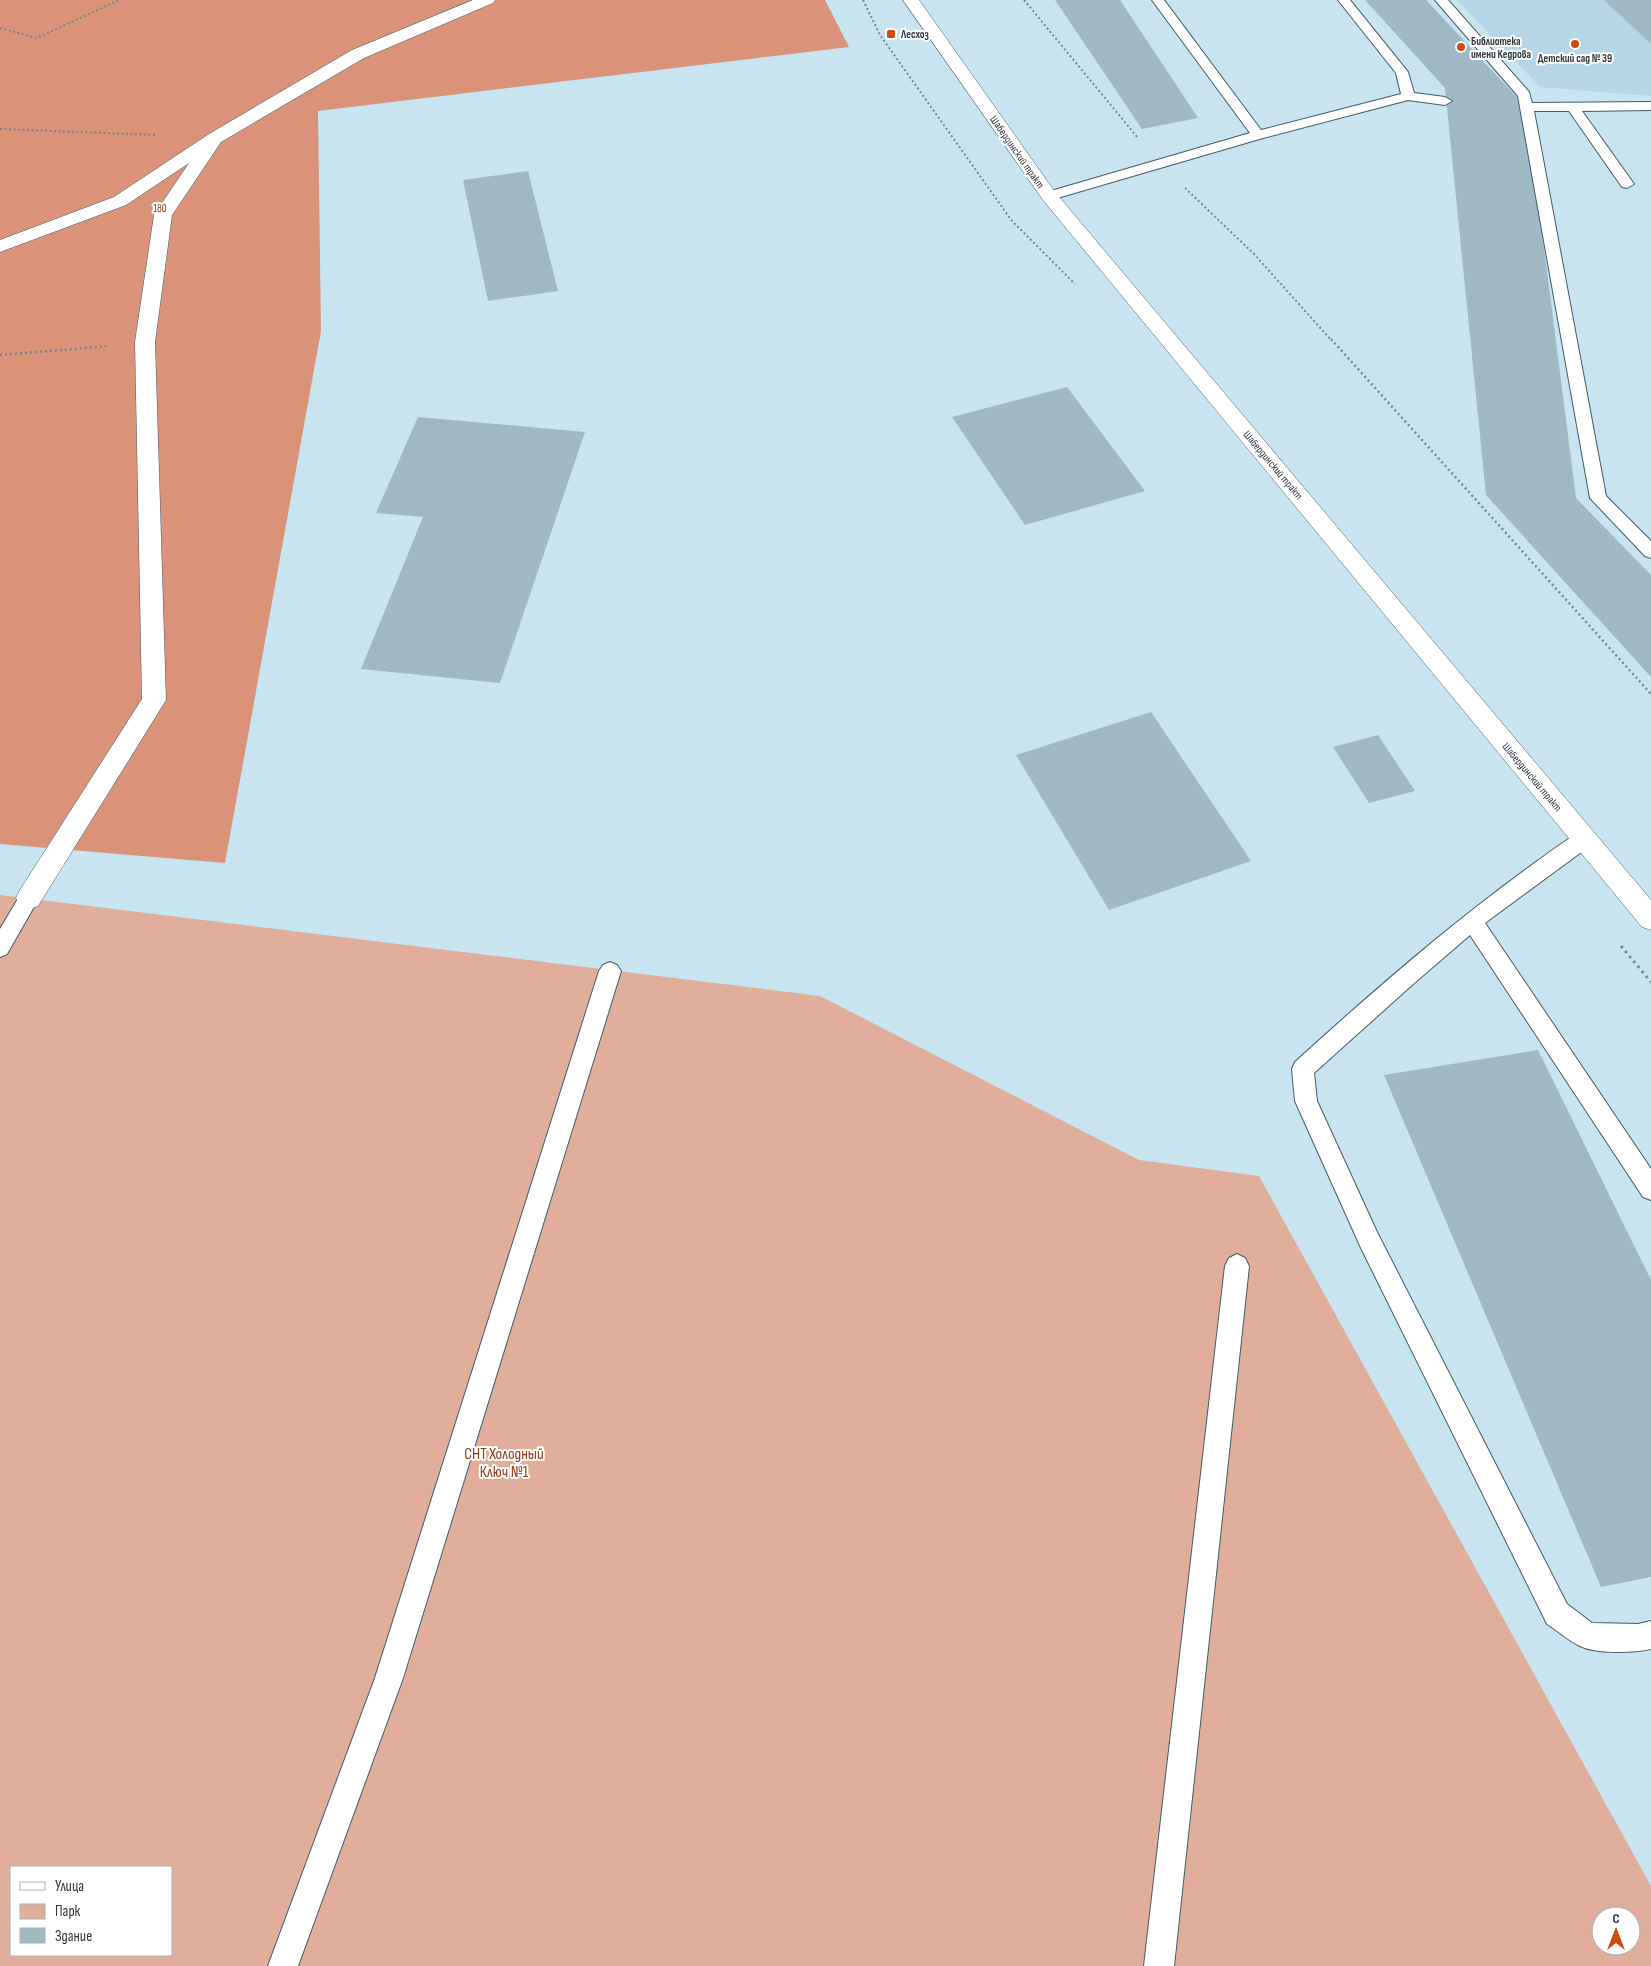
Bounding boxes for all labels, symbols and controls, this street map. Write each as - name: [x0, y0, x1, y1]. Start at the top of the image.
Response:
- marker: Лесхоз: [885, 28, 897, 40]
- place label: Лесхоз: [900, 28, 929, 41]
- place label: Библиотека имени Кедрова: [1471, 35, 1532, 61]
- marker: Детский сад № 39: [1569, 38, 1581, 50]
- marker: Библиотека имени Кедрова: [1455, 41, 1467, 53]
- place label: Детский сад № 39: [1538, 52, 1612, 65]
- street label: Шабердинский тракт: [987, 113, 1047, 191]
- park label: 180: [153, 202, 167, 215]
- street label: Шабердинский тракт: [1241, 428, 1305, 502]
- street label: Шабердинский тракт: [1500, 740, 1564, 814]
- park label: СНТ Холодный Ключ №1: [464, 1445, 544, 1482]
- legend: [10, 1866, 172, 1956]
- text: Улица: [55, 1877, 84, 1896]
- text: Парк: [55, 1902, 81, 1921]
- north arrow: [1591, 1906, 1641, 1956]
- text: С: [1612, 1910, 1620, 1927]
- text: Здание: [55, 1927, 92, 1946]

